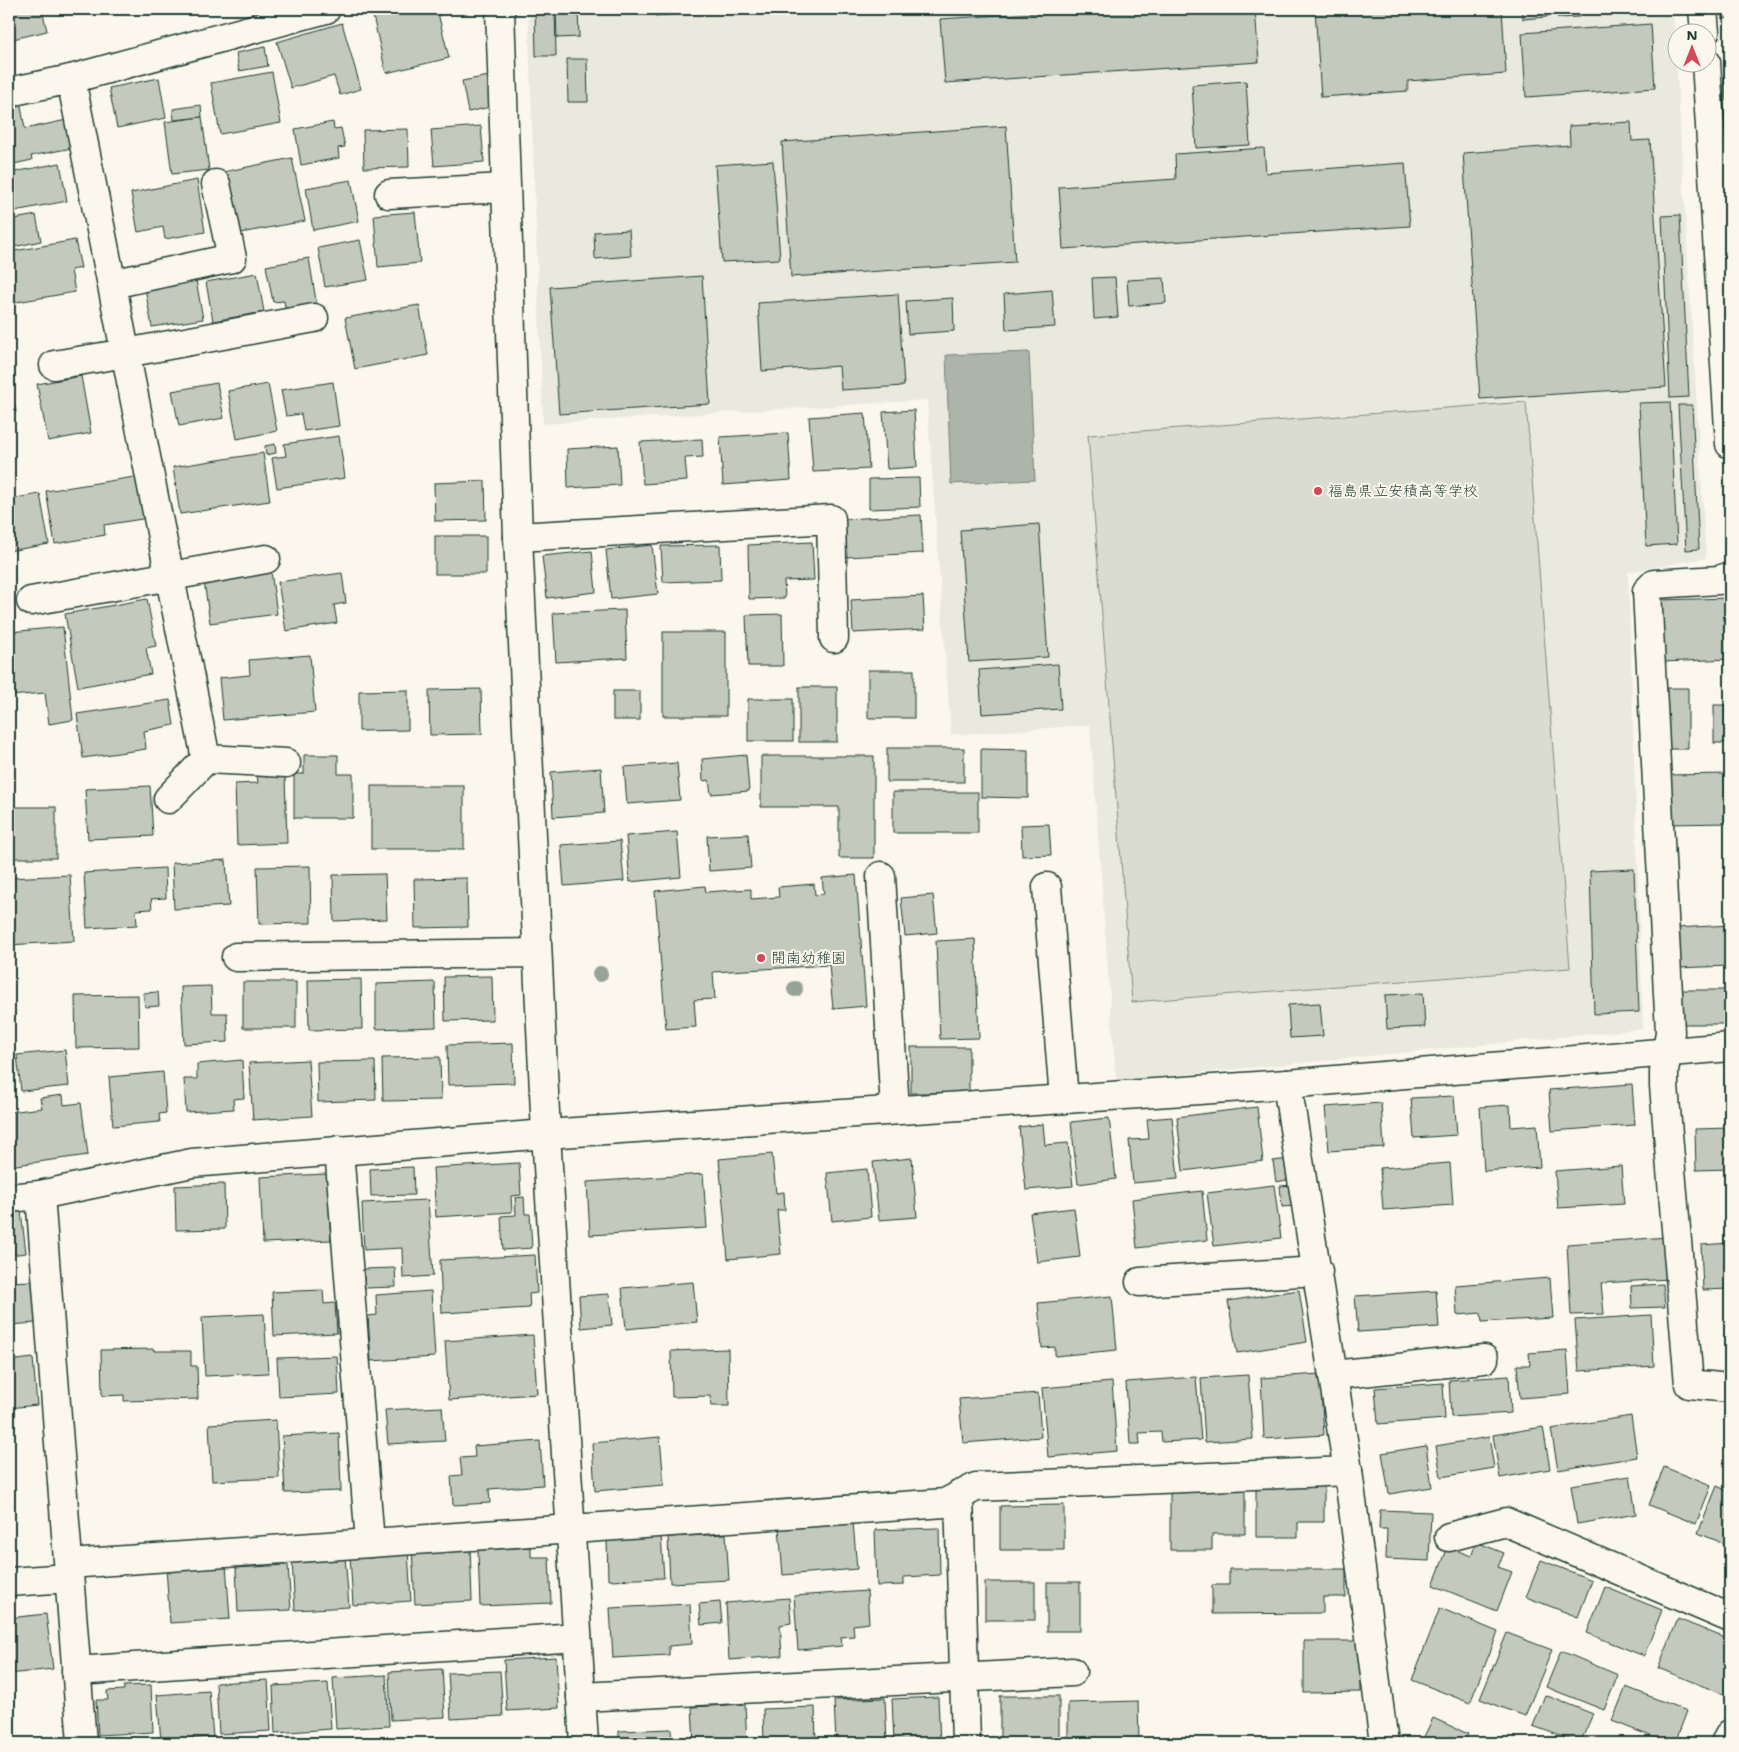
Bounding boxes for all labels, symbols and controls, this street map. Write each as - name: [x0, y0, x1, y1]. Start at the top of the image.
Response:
- north arrow: [1666, 22, 1716, 72]
- text: N: [1686, 26, 1698, 44]
- place label: 福島県立安積高等学校: [1328, 481, 1478, 501]
- marker: 福島県立安積高等学校: [1312, 485, 1324, 497]
- place label: 開南幼稚園: [771, 948, 846, 968]
- marker: 開南幼稚園: [755, 952, 767, 964]

